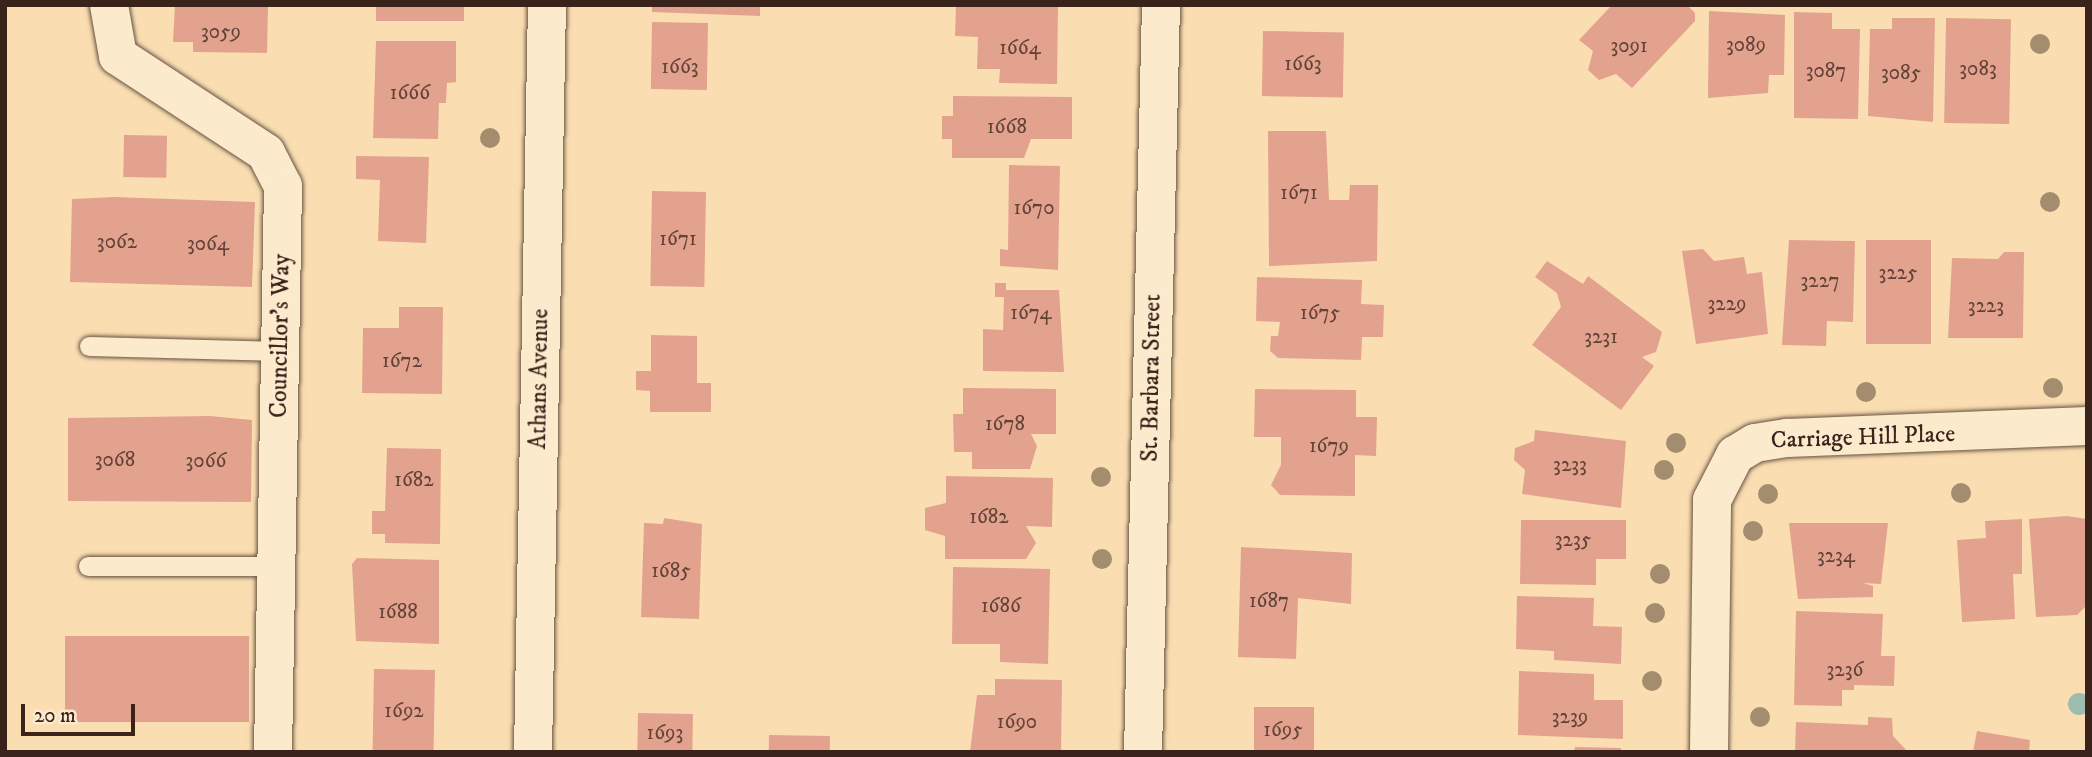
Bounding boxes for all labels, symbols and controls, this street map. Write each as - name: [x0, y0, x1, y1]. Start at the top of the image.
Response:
- house number: 3059: [201, 19, 241, 45]
- house number: 3089: [1726, 32, 1766, 58]
- house number: 3091: [1610, 33, 1648, 59]
- house number: 1664: [999, 35, 1041, 61]
- house number: 1663: [1284, 51, 1322, 77]
- house number: 1663: [661, 54, 699, 80]
- house number: 3083: [1959, 56, 1997, 82]
- house number: 3087: [1806, 58, 1846, 84]
- house number: 3085: [1881, 60, 1921, 86]
- house number: 1666: [390, 80, 430, 106]
- house number: 1668: [987, 114, 1027, 140]
- house number: 1671: [1280, 180, 1318, 206]
- house number: 1670: [1014, 195, 1054, 221]
- house number: 1671: [659, 226, 697, 252]
- house number: 3062: [97, 229, 137, 255]
- house number: 3064: [187, 231, 229, 257]
- street label: Councillor's Way: [265, 254, 297, 418]
- house number: 3225: [1879, 260, 1917, 286]
- house number: 3227: [1800, 268, 1840, 294]
- house number: 3229: [1708, 291, 1746, 317]
- house number: 3223: [1968, 293, 2004, 319]
- street label: St. Barbara Street: [1136, 294, 1168, 462]
- house number: 1674: [1010, 300, 1052, 326]
- house number: 1675: [1300, 300, 1340, 326]
- street label: Athans Avenue: [524, 308, 556, 450]
- house number: 3231: [1584, 324, 1618, 350]
- house number: 1672: [382, 348, 422, 374]
- house number: 1678: [985, 411, 1025, 437]
- street label: Carriage Hill Place: [1770, 420, 1956, 456]
- house number: 1679: [1309, 433, 1349, 459]
- house number: 3068: [95, 447, 135, 473]
- house number: 3066: [186, 448, 226, 474]
- house number: 3233: [1553, 452, 1587, 478]
- house number: 1682: [394, 467, 434, 493]
- house number: 1682: [969, 504, 1009, 530]
- house number: 3235: [1555, 527, 1591, 553]
- house number: 3234: [1817, 543, 1855, 569]
- house number: 1685: [651, 558, 691, 584]
- house number: 1687: [1249, 588, 1289, 614]
- house number: 1686: [981, 593, 1021, 619]
- house number: 1688: [378, 599, 418, 625]
- house number: 3236: [1827, 657, 1863, 683]
- scale bar: [24, 690, 138, 734]
- house number: 1692: [384, 698, 424, 724]
- text: 20 m: [34, 703, 76, 729]
- house number: 3239: [1552, 704, 1588, 730]
- house number: 1690: [997, 709, 1037, 735]
- house number: 1695: [1263, 717, 1303, 743]
- house number: 1693: [647, 720, 683, 746]

